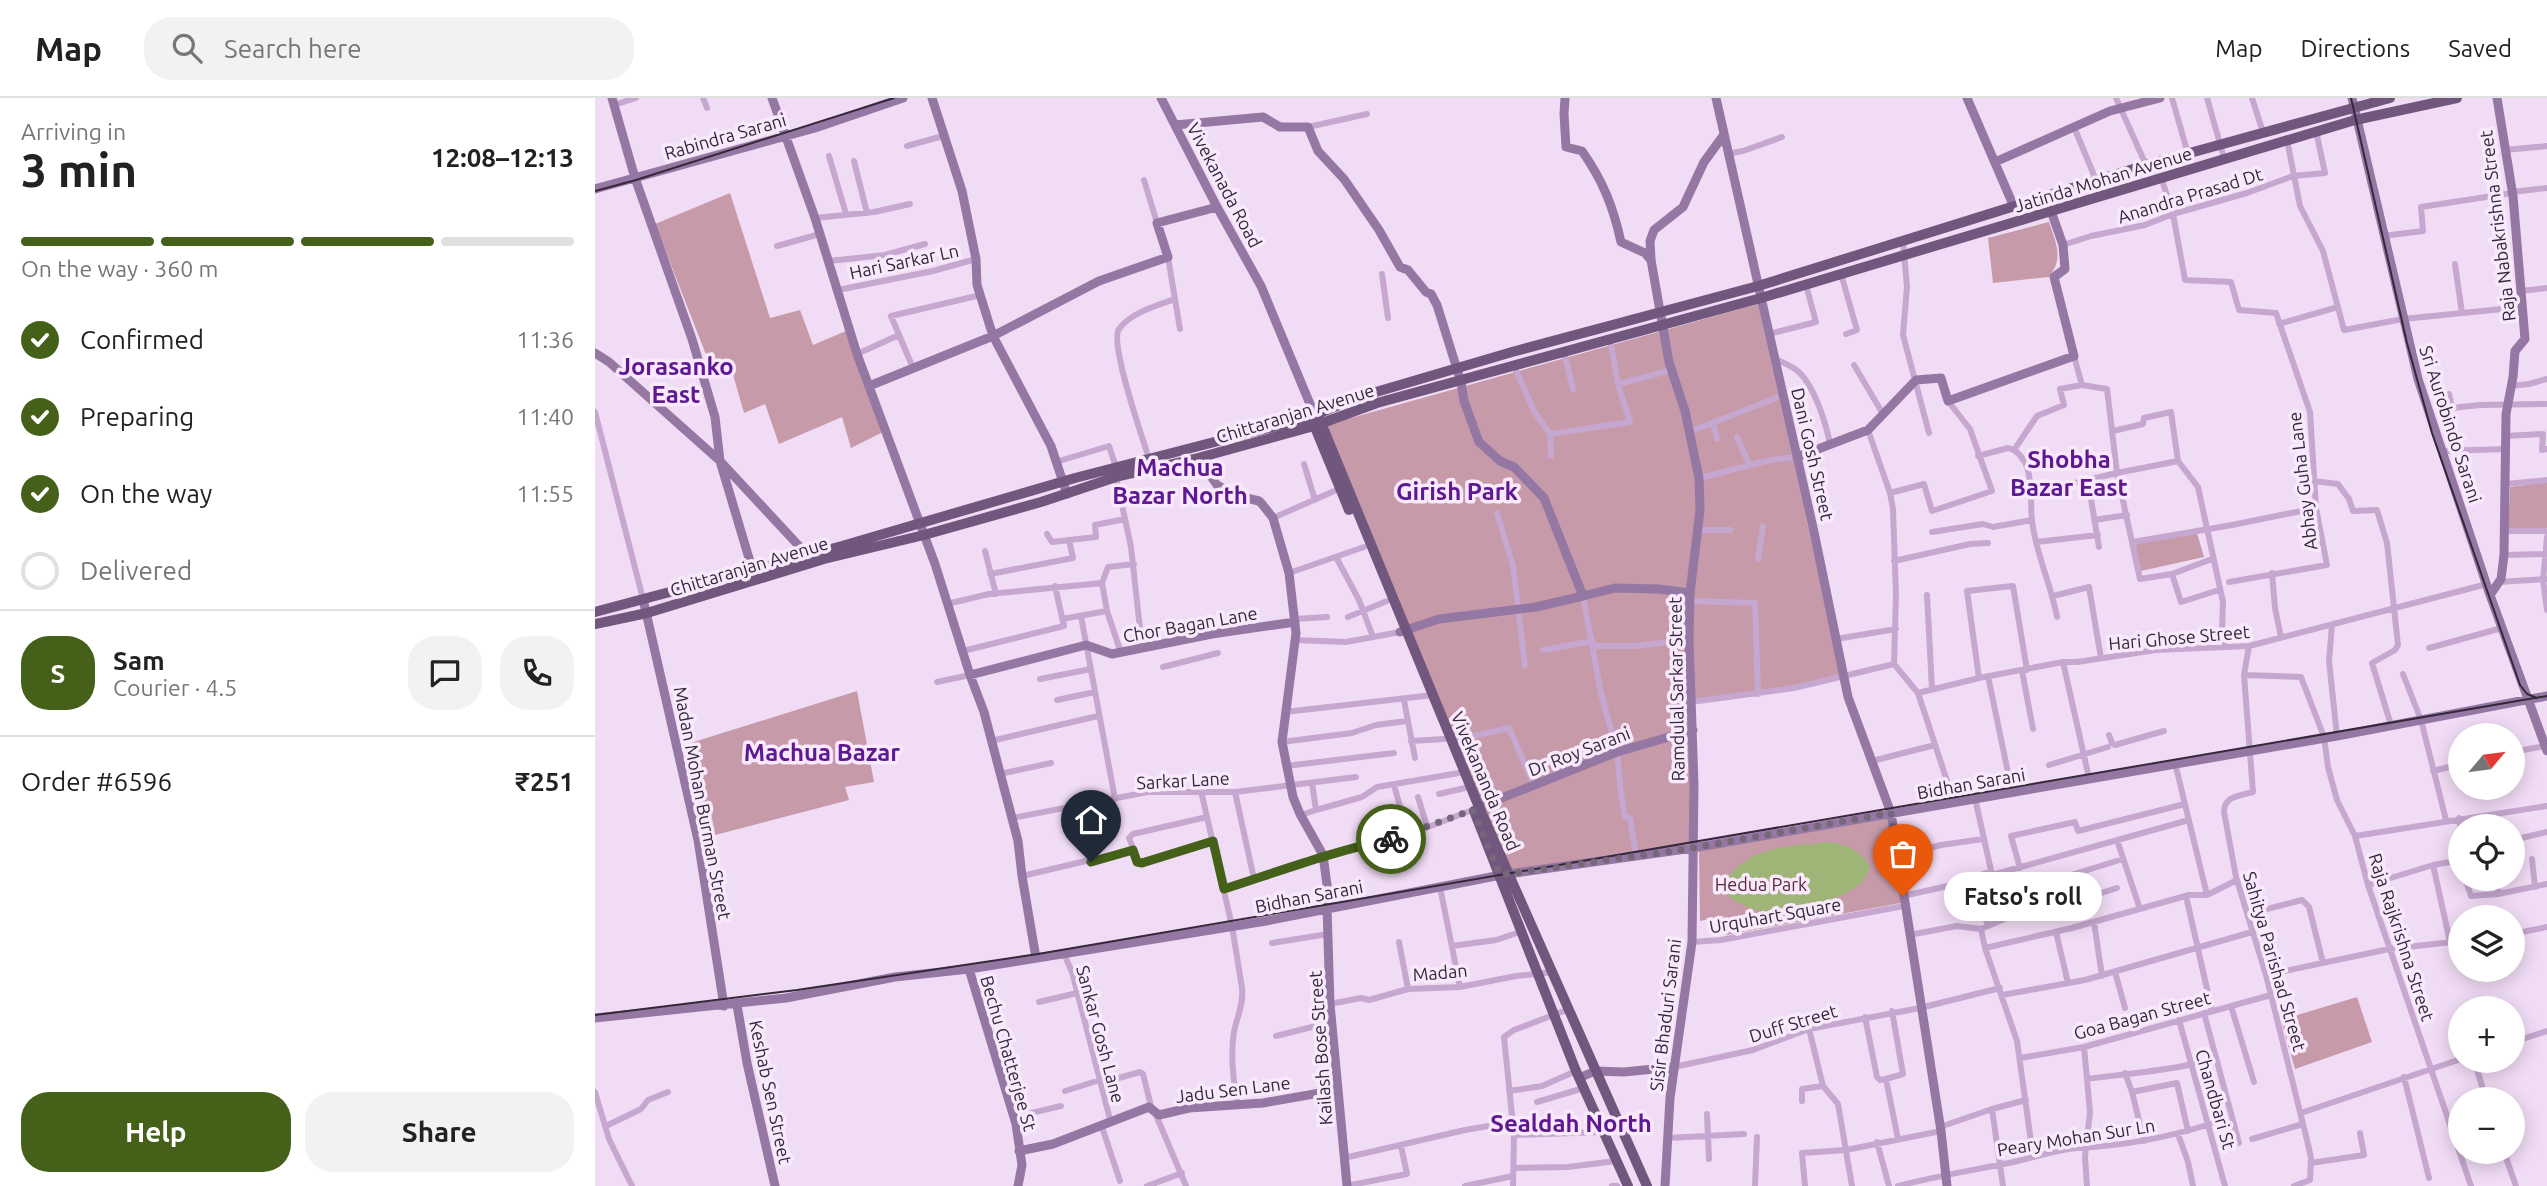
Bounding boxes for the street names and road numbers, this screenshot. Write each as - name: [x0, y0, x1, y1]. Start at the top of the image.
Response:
- street label: Rabindra Sarani: [662, 109, 788, 163]
- street label: Vivekanada Road: [1184, 119, 1266, 251]
- street label: Raja Nabakrishna Street: [2475, 129, 2519, 323]
- street label: Jatinda Mohan Avenue: [2012, 142, 2194, 216]
- street label: Anandra Prasad Dt: [2115, 163, 2265, 227]
- street label: Hari Sarkar Ln: [847, 240, 961, 282]
- street label: Sri Aurobindo Sarani: [2416, 343, 2486, 505]
- street label: Chittaranjan Avenue: [1214, 379, 1376, 447]
- street label: Dani Gosh Street: [1788, 386, 1838, 522]
- street label: Abhay Guha Lane: [2284, 411, 2320, 551]
- street label: Chittaranjan Avenue: [668, 532, 830, 600]
- street label: Ramdulal Sarkar Street: [1664, 597, 1688, 781]
- street label: Chor Bagan Lane: [1121, 602, 1259, 646]
- street label: Hari Ghose Street: [2107, 621, 2251, 653]
- street label: Madan Mohan Burman Street: [671, 685, 735, 921]
- street label: Vivekananda Road: [1448, 709, 1524, 853]
- street label: Dr Roy Sarani: [1525, 722, 1633, 780]
- street label: Bidhan Sarani: [1915, 764, 2027, 802]
- street label: Sarkar Lane: [1136, 768, 1230, 792]
- street label: Raja Rajkrishna Street: [2365, 851, 2439, 1023]
- street label: Sahitya Parishad Street: [2240, 869, 2310, 1053]
- street label: Bidhan Sarani: [1253, 876, 1365, 916]
- street label: Urquhart Square: [1707, 894, 1843, 936]
- street label: Sisir Bhaduri Sarani: [1646, 938, 1684, 1092]
- street label: Madan: [1412, 960, 1468, 984]
- street label: Sankar Gosh Lane: [1073, 963, 1129, 1105]
- street label: Kailash Bose Street: [1305, 970, 1335, 1126]
- street label: Bechu Chatterjee St: [977, 973, 1041, 1133]
- street label: Goa Bagan Street: [2071, 987, 2213, 1043]
- street label: Duff Street: [1747, 1000, 1839, 1046]
- street label: Keshab Sen Street: [746, 1018, 796, 1166]
- street label: Chandbari St: [2192, 1047, 2240, 1151]
- street label: Jadu Sen Lane: [1174, 1072, 1292, 1106]
- street label: Peary Mohan Sur Ln: [1996, 1115, 2156, 1159]

